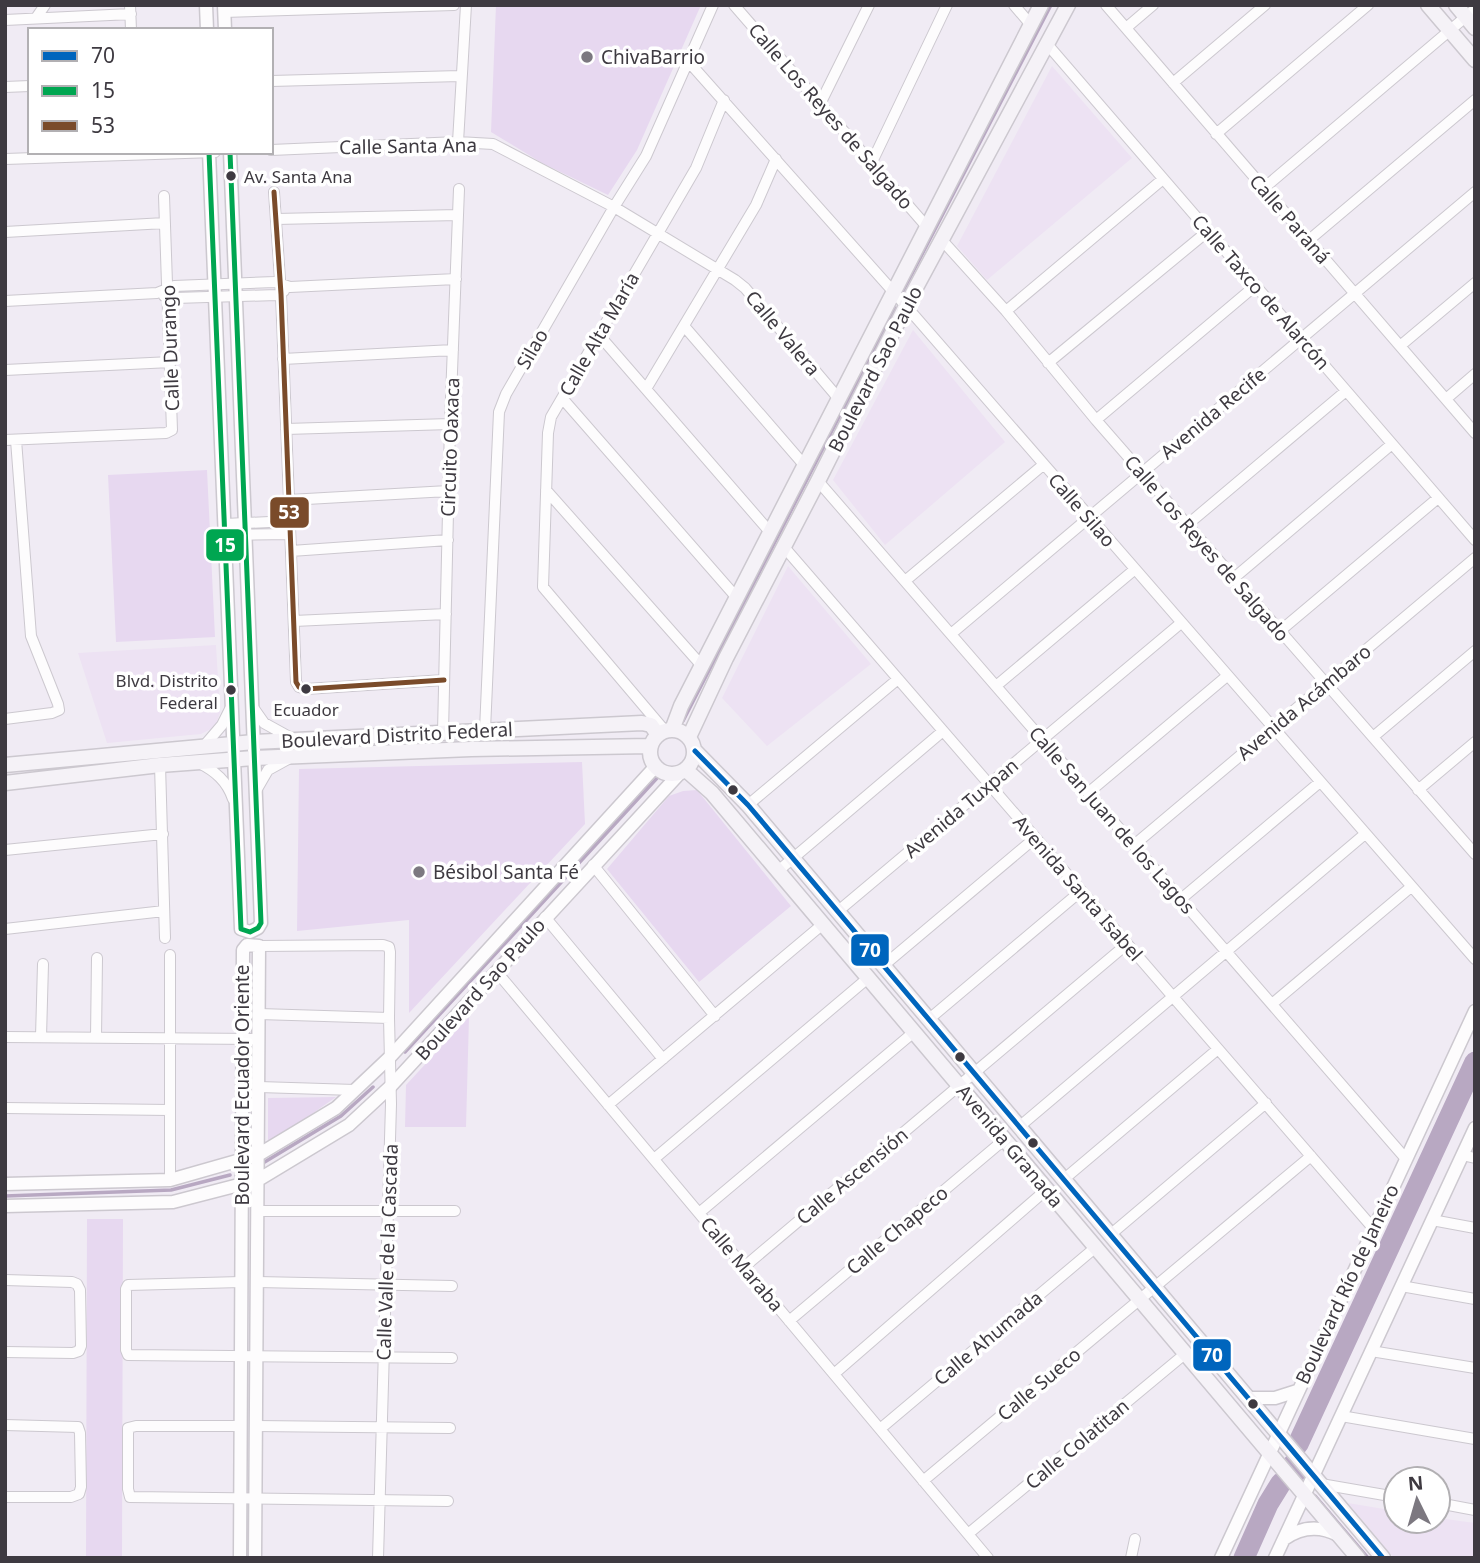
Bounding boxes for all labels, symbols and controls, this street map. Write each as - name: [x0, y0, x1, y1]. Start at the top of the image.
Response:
- street label: Calle Los Reyes de Salgado: [743, 17, 919, 215]
- legend: [28, 28, 273, 154]
- text: 70: [91, 41, 115, 69]
- place label: ChivaBarrio: [601, 44, 705, 70]
- marker: ChivaBarrio: [579, 49, 595, 65]
- text: 15: [91, 76, 115, 104]
- text: 53: [91, 111, 115, 139]
- street label: Calle Santa Ana: [339, 132, 477, 160]
- place label: Av. Santa Ana: [244, 165, 352, 188]
- marker: Av. Santa Ana: [224, 169, 238, 183]
- street label: Calle Paraná: [1244, 169, 1336, 269]
- street label: Calle Taxco de Alarcón: [1186, 209, 1336, 375]
- street label: Calle Alta María: [553, 267, 645, 401]
- street label: Boulevard Sao Paulo: [822, 282, 928, 456]
- street label: Calle Durango: [155, 284, 185, 412]
- street label: Calle Valera: [740, 285, 826, 381]
- street label: Silao: [510, 324, 554, 374]
- street label: Avenida Recife: [1155, 361, 1271, 465]
- street label: Circuito Oaxaca: [435, 377, 465, 517]
- street label: Calle Los Reyes de Salgado: [1119, 449, 1295, 647]
- street label: Calle Silao: [1042, 467, 1122, 553]
- line badge: 53: [269, 496, 310, 529]
- text: 53: [278, 499, 300, 525]
- line badge: 15: [205, 528, 245, 562]
- text: 15: [214, 532, 236, 558]
- street label: Avenida Acámbaro: [1232, 638, 1376, 766]
- place label: Blvd. Distrito Federal: [116, 669, 218, 714]
- marker: Ecuador: [299, 682, 313, 696]
- marker: Blvd. Distrito Federal: [224, 683, 238, 697]
- place label: Ecuador: [273, 698, 339, 721]
- street label: Boulevard Distrito Federal: [280, 716, 514, 754]
- street label: Calle San Juan de los Lagos: [1023, 721, 1201, 919]
- street label: Avenida Tuxpan: [898, 752, 1024, 864]
- unlabelled marker: [726, 783, 740, 797]
- street label: Avenida Santa Isabel: [1007, 810, 1149, 966]
- place label: Bésibol Santa Fé: [433, 859, 579, 885]
- marker: Bésibol Santa Fé: [411, 864, 427, 880]
- street label: Boulevard Sao Paulo: [409, 912, 551, 1066]
- line badge: 70: [850, 933, 890, 967]
- text: 70: [859, 937, 881, 963]
- street label: Boulevard Ecuador Oriente: [229, 965, 255, 1205]
- unlabelled marker: [953, 1050, 967, 1064]
- street label: Avenida Granada: [951, 1079, 1069, 1213]
- street label: Calle Ascensión: [791, 1122, 913, 1230]
- unlabelled marker: [1026, 1136, 1040, 1150]
- street label: Calle Valle de la Cascada: [370, 1143, 404, 1361]
- street label: Calle Chapeco: [841, 1180, 953, 1280]
- street label: Boulevard Río de Janeiro: [1289, 1180, 1405, 1388]
- street label: Calle Maraba: [695, 1211, 789, 1317]
- street label: Calle Ahumada: [928, 1285, 1048, 1391]
- line badge: 70: [1192, 1338, 1232, 1372]
- street label: Calle Sueco: [992, 1341, 1086, 1427]
- text: 70: [1201, 1342, 1223, 1368]
- street label: Calle Colatitan: [1020, 1393, 1134, 1495]
- unlabelled marker: [1246, 1397, 1260, 1411]
- north arrow: [1382, 1465, 1452, 1535]
- text: N: [1407, 1469, 1424, 1497]

